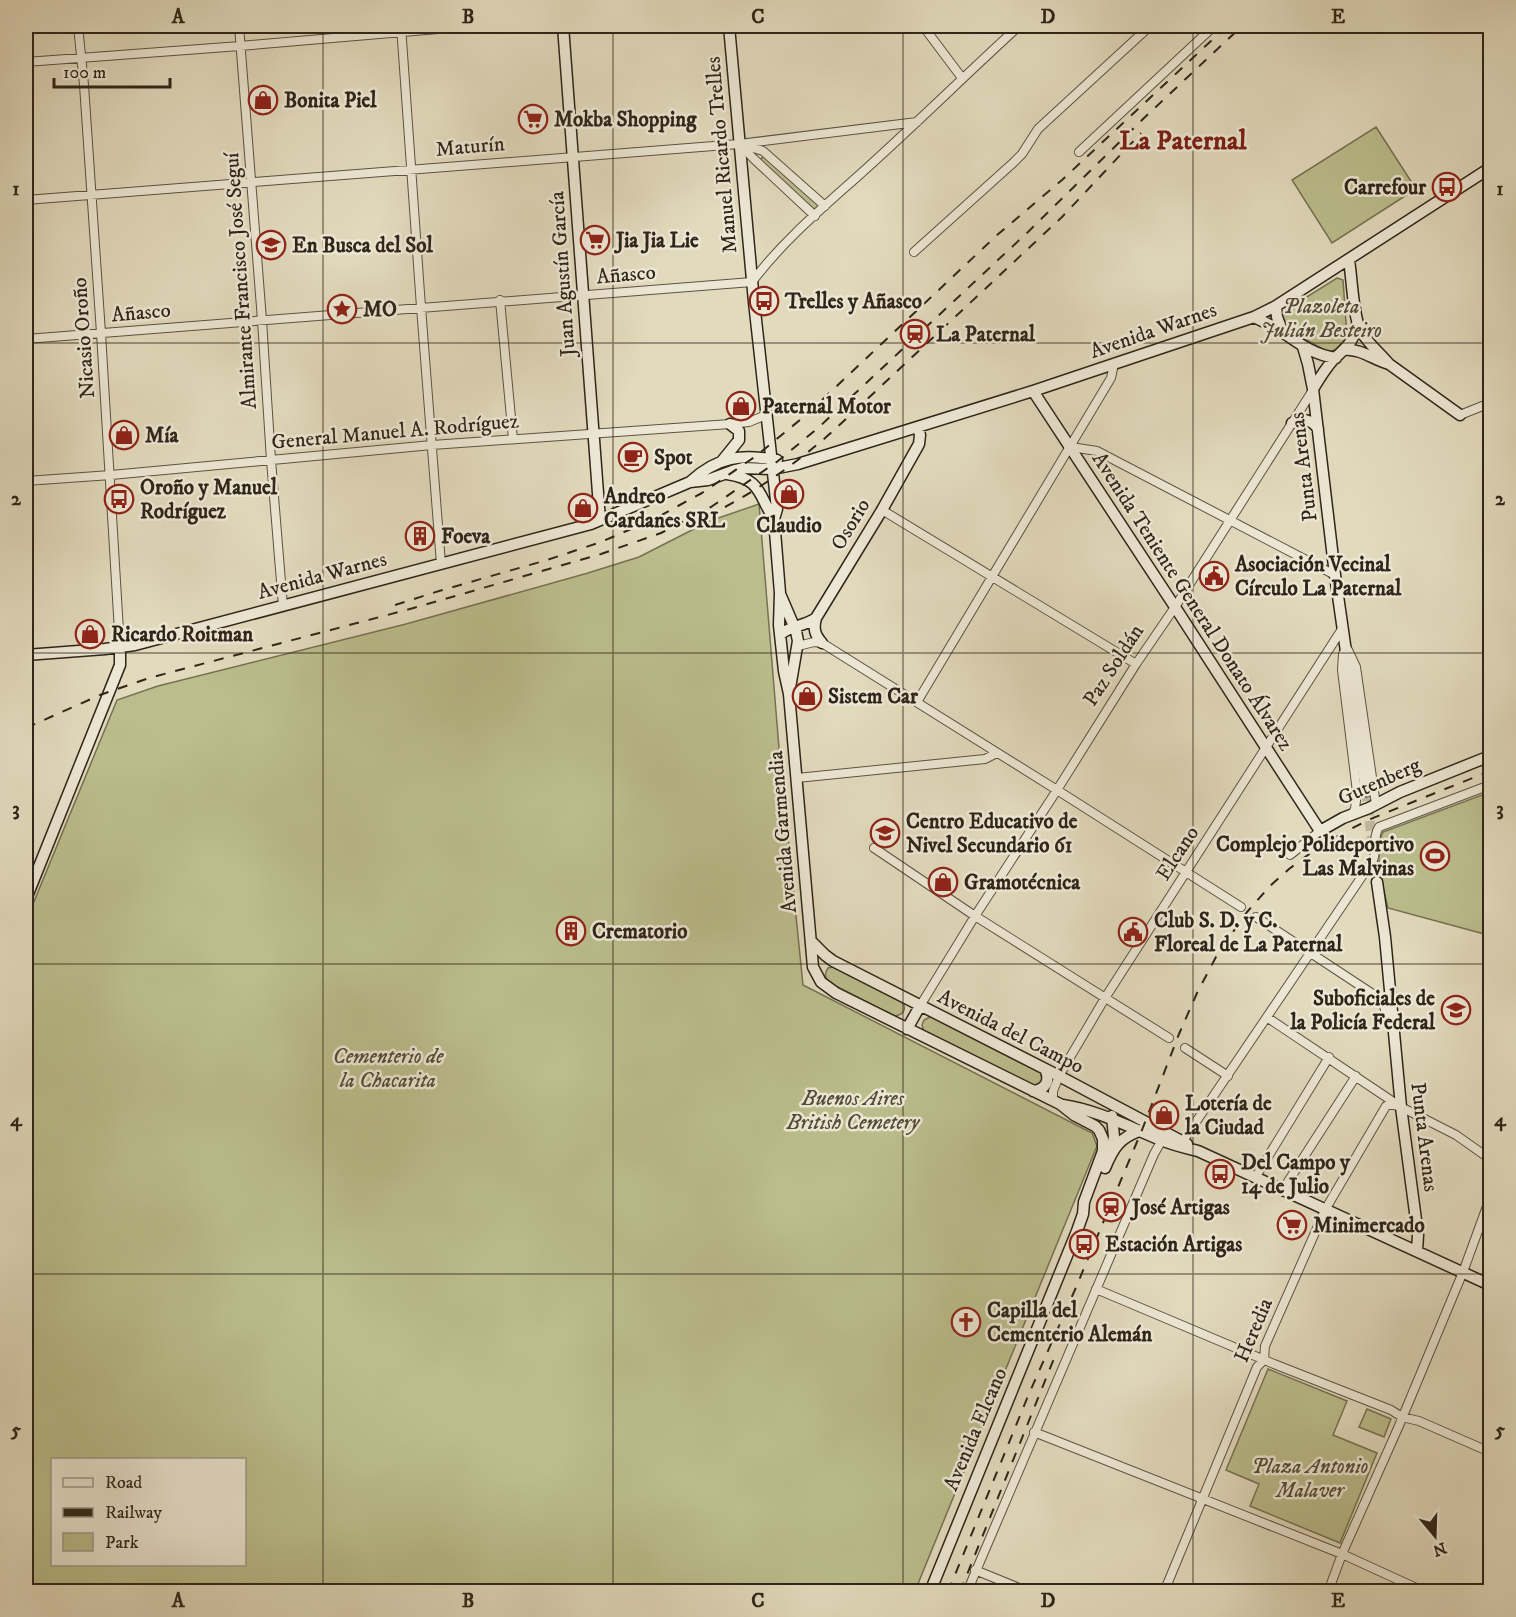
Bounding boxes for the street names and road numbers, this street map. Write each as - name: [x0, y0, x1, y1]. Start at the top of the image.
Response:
- street label: Manuel Ricardo Trelles: [700, 55, 744, 254]
- street label: Maturín: [434, 131, 506, 163]
- street label: Almirante Francisco José Seguí: [219, 150, 263, 410]
- street label: Juan Agustín García: [544, 190, 582, 359]
- street label: Añasco: [595, 259, 657, 291]
- street label: Nicasio Oroño: [67, 277, 101, 399]
- street label: Añasco: [110, 297, 172, 329]
- street label: Avenida Warnes: [1086, 297, 1220, 365]
- street label: General Manuel A. Rodríguez: [270, 408, 520, 456]
- street label: Punta Arenas: [1284, 411, 1324, 523]
- street label: Avenida Teniente General Donato Álvarez: [1086, 446, 1300, 756]
- street label: Osorio: [825, 494, 876, 555]
- street label: Avenida Warnes: [255, 546, 390, 606]
- street label: Paz Soldán: [1078, 620, 1150, 711]
- street label: Avenida Garmendia: [763, 750, 803, 914]
- street label: Gutenberg: [1334, 752, 1425, 812]
- street label: Elcano: [1151, 821, 1205, 886]
- street label: Avenida del Campo: [933, 984, 1088, 1080]
- street label: Punta Arenas: [1404, 1081, 1444, 1193]
- street label: Heredia: [1229, 1294, 1279, 1366]
- street label: Avenida Elcano: [938, 1364, 1014, 1495]

